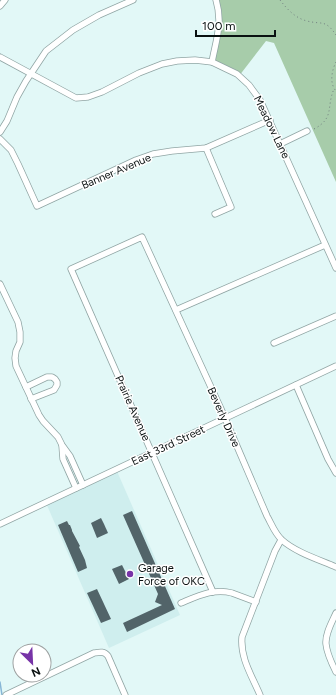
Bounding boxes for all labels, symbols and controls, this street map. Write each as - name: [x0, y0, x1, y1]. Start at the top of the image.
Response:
- scale bar: [196, 12, 275, 38]
- text: 100 m: [202, 19, 236, 33]
- street label: Meadow Lane: [251, 94, 292, 161]
- street label: Banner Avenue: [79, 151, 153, 192]
- street label: Prairie Avenue: [112, 373, 153, 443]
- street label: Beverly Drive: [205, 385, 243, 449]
- street label: East 33rd Street: [129, 423, 207, 468]
- place label: Garage Force of OKC: [138, 562, 205, 588]
- marker: Garage Force of OKC: [125, 569, 135, 579]
- north arrow: [12, 643, 52, 683]
- text: N: [29, 664, 42, 679]

